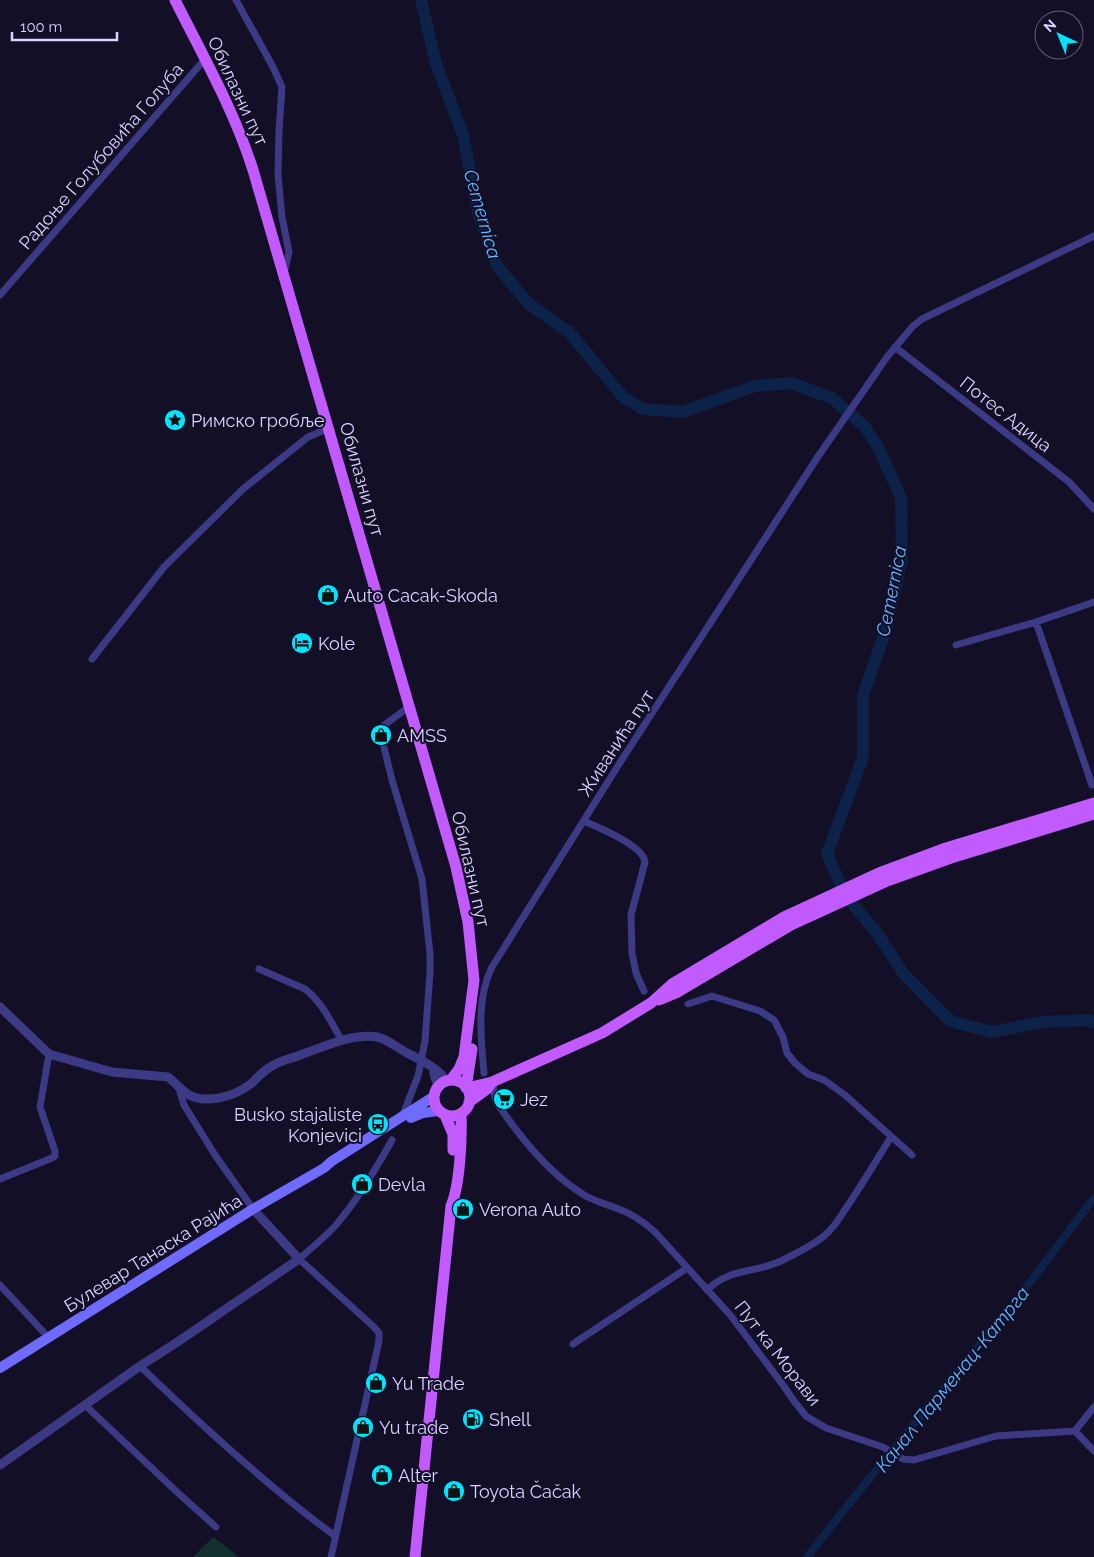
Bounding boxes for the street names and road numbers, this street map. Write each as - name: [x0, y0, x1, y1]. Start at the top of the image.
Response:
- street label: Обилазни пут: [204, 33, 273, 149]
- street label: Радоње Голубовића Голуба: [15, 59, 187, 253]
- street label: Потес Адица: [956, 372, 1056, 456]
- street label: Обилазни пут: [336, 419, 388, 539]
- street label: Живанића пут: [574, 686, 658, 800]
- street label: Обилазни пут: [448, 809, 495, 929]
- street label: Булевар Танаска Рајића: [60, 1190, 246, 1316]
- street label: Пут ка Морави: [731, 1296, 825, 1410]

